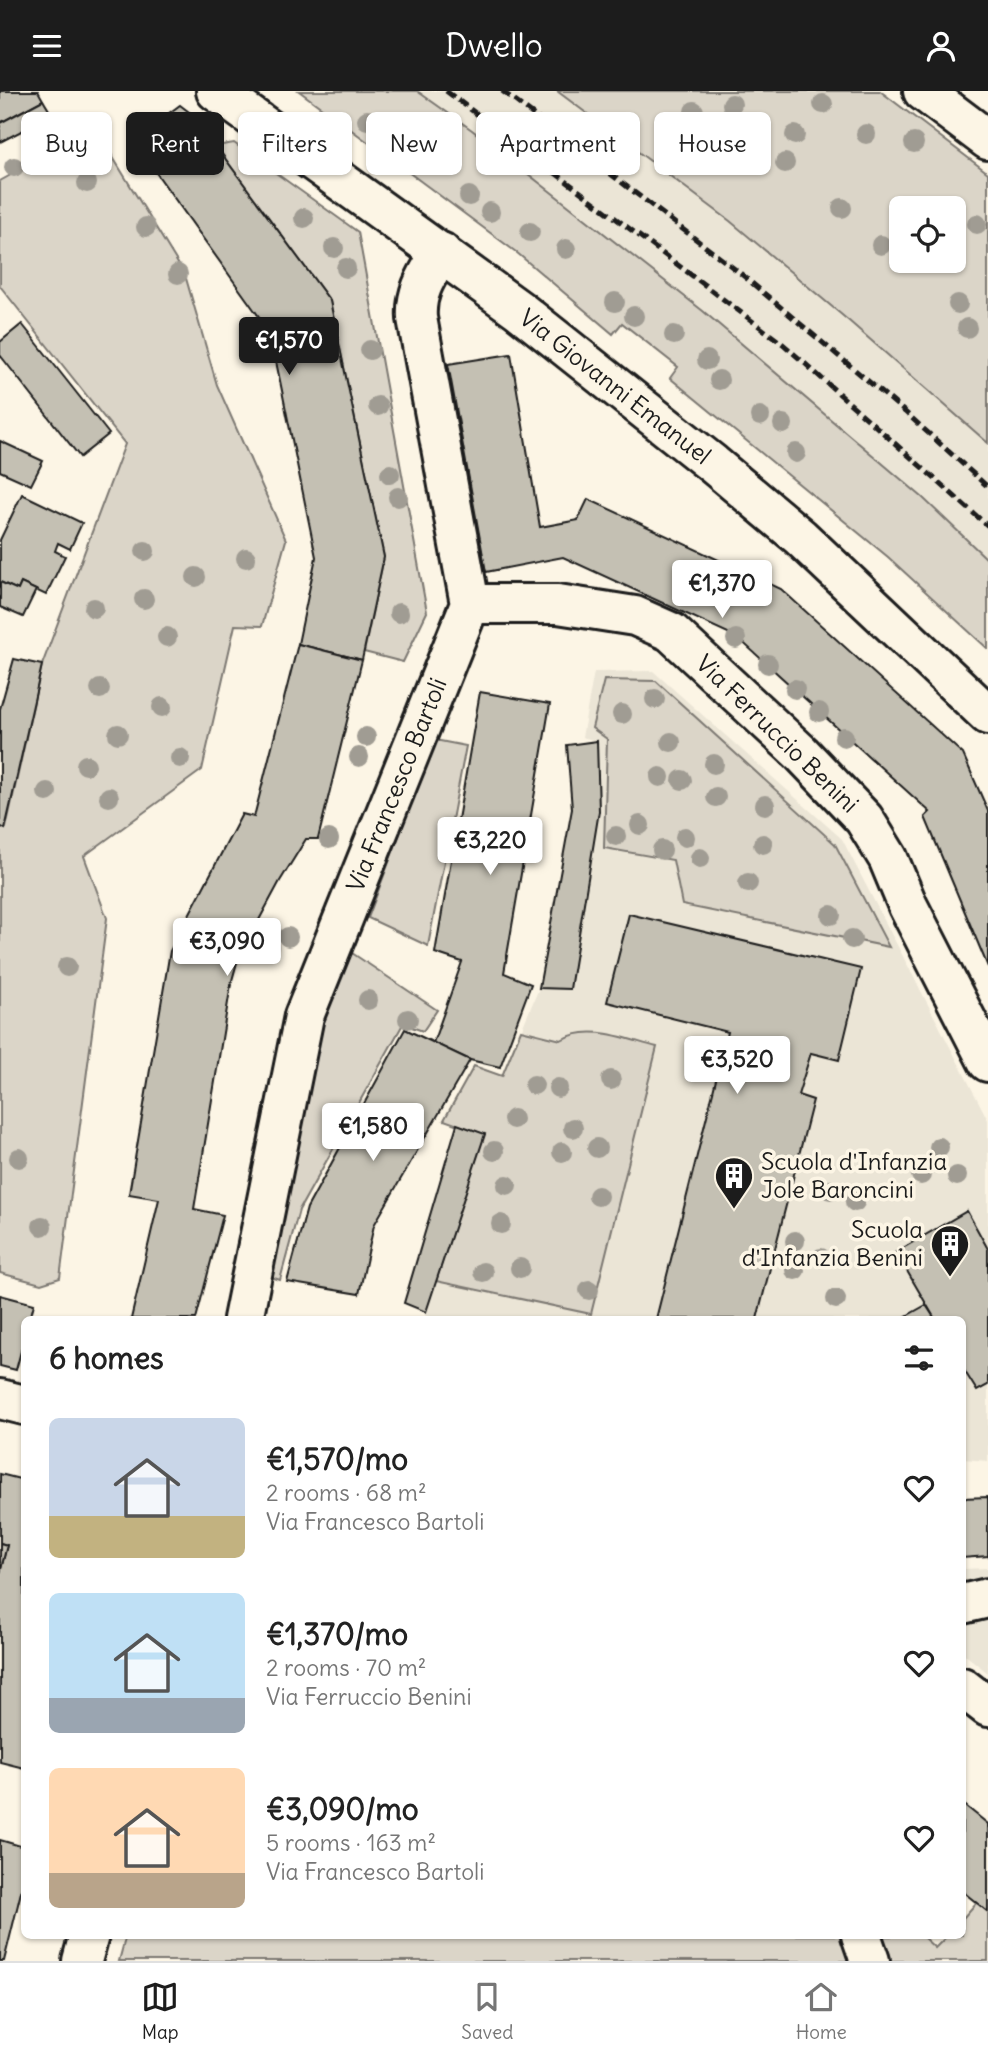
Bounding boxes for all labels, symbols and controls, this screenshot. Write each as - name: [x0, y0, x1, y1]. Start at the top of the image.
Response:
- text: Dwello: [445, 25, 543, 66]
- icon: menu: [28, 27, 66, 65]
- icon: person: [922, 27, 960, 65]
- chip: Buy: [21, 112, 112, 175]
- chip: Rent: [126, 112, 224, 175]
- chip: Filters: [238, 112, 352, 175]
- chip: New: [366, 112, 462, 175]
- chip: Apartment: [476, 112, 640, 175]
- chip: House: [654, 112, 771, 175]
- map controls: [889, 196, 966, 273]
- button: locate: [889, 196, 966, 273]
- street label: Via Giovanni Emanuel: [514, 302, 717, 470]
- pin: €1,570: [232, 317, 346, 377]
- text: €1,570: [255, 325, 323, 354]
- pin: €1,370: [665, 561, 779, 620]
- text: €1,370: [688, 568, 756, 597]
- street label: Via Ferruccio Benini: [690, 648, 865, 819]
- street label: Via Francesco Bartoli: [339, 673, 453, 896]
- pin: €3,220: [433, 817, 547, 877]
- text: €3,220: [453, 825, 527, 854]
- pin: €3,090: [170, 919, 284, 978]
- text: €3,090: [189, 926, 265, 955]
- pin: €3,520: [680, 1037, 794, 1096]
- text: €3,520: [700, 1044, 774, 1073]
- pin: €1,580: [316, 1103, 430, 1163]
- text: €1,580: [338, 1111, 408, 1140]
- place label: Scuola d'Infanzia Jole Baroncini: [761, 1146, 947, 1204]
- building icon: Scuola d'Infanzia Jole Baroncini: [713, 1155, 755, 1210]
- place label: Scuola d'Infanzia Benini: [742, 1214, 923, 1272]
- building icon: Scuola d'Infanzia Benini: [929, 1223, 971, 1278]
- text: 6 homes: [49, 1339, 164, 1377]
- icon: filters: [900, 1339, 938, 1377]
- text: €1,570/mo: [266, 1440, 408, 1478]
- icon: home: [105, 1446, 189, 1530]
- icon: heart: [900, 1469, 938, 1507]
- text: 2 rooms · 68 m²: [266, 1478, 427, 1507]
- text: Via Francesco Bartoli: [266, 1507, 484, 1536]
- text: €1,370/mo: [266, 1615, 408, 1653]
- icon: home: [105, 1621, 189, 1705]
- icon: heart: [900, 1644, 938, 1682]
- text: 2 rooms · 70 m²: [266, 1653, 426, 1682]
- text: Via Ferruccio Benini: [266, 1682, 472, 1711]
- text: €3,090/mo: [266, 1790, 419, 1828]
- icon: home: [105, 1796, 189, 1880]
- icon: heart: [900, 1819, 938, 1857]
- text: 5 rooms · 163 m²: [266, 1828, 436, 1857]
- text: Via Francesco Bartoli: [266, 1857, 484, 1886]
- tab: Map: [141, 1978, 179, 2044]
- tab: Saved: [461, 1978, 513, 2044]
- tab: Home: [796, 1978, 847, 2044]

